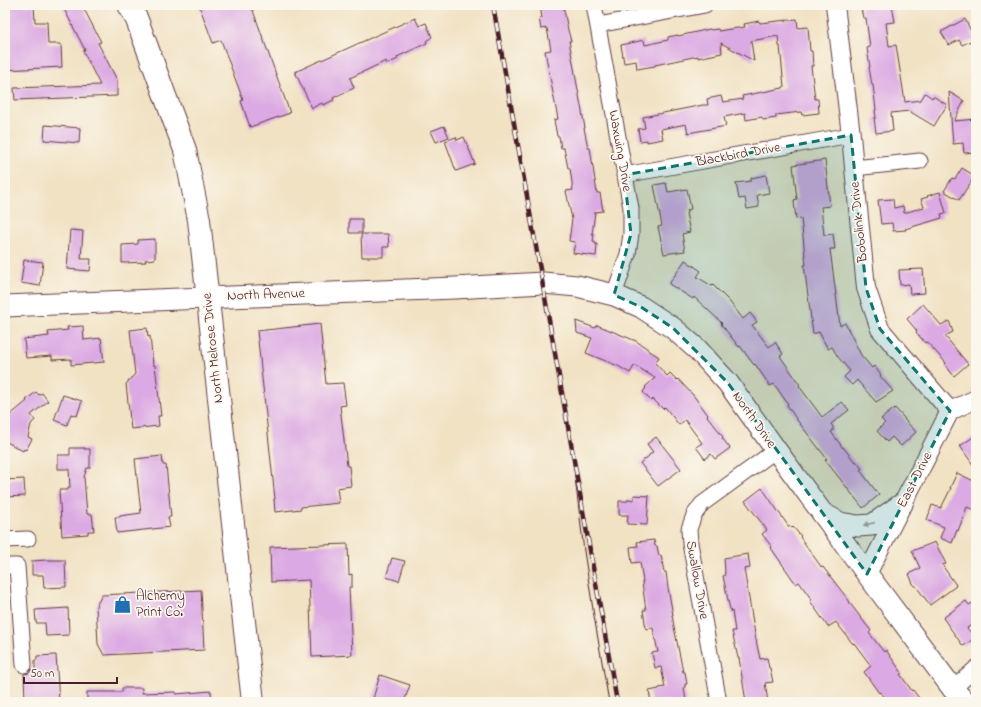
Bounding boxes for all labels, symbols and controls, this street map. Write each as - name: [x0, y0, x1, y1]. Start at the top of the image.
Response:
- street label: Waxwing Drive: [602, 109, 638, 194]
- street label: Blackbird Drive: [693, 137, 783, 173]
- street label: Bobolink Drive: [844, 180, 874, 264]
- street label: North Avenue: [227, 283, 306, 307]
- street label: North Melrose Drive: [197, 291, 229, 404]
- street label: North Drive: [727, 387, 782, 453]
- street label: East Drive: [892, 448, 938, 512]
- one-way arrow: [863, 522, 876, 528]
- street label: Swallow Drive: [680, 539, 714, 622]
- place label: Alchemy Print Co.: [136, 586, 185, 623]
- shop icon: Alchemy Print Co.: [113, 594, 133, 614]
- scale bar: [24, 659, 117, 685]
- text: 50 m: [30, 665, 54, 683]

